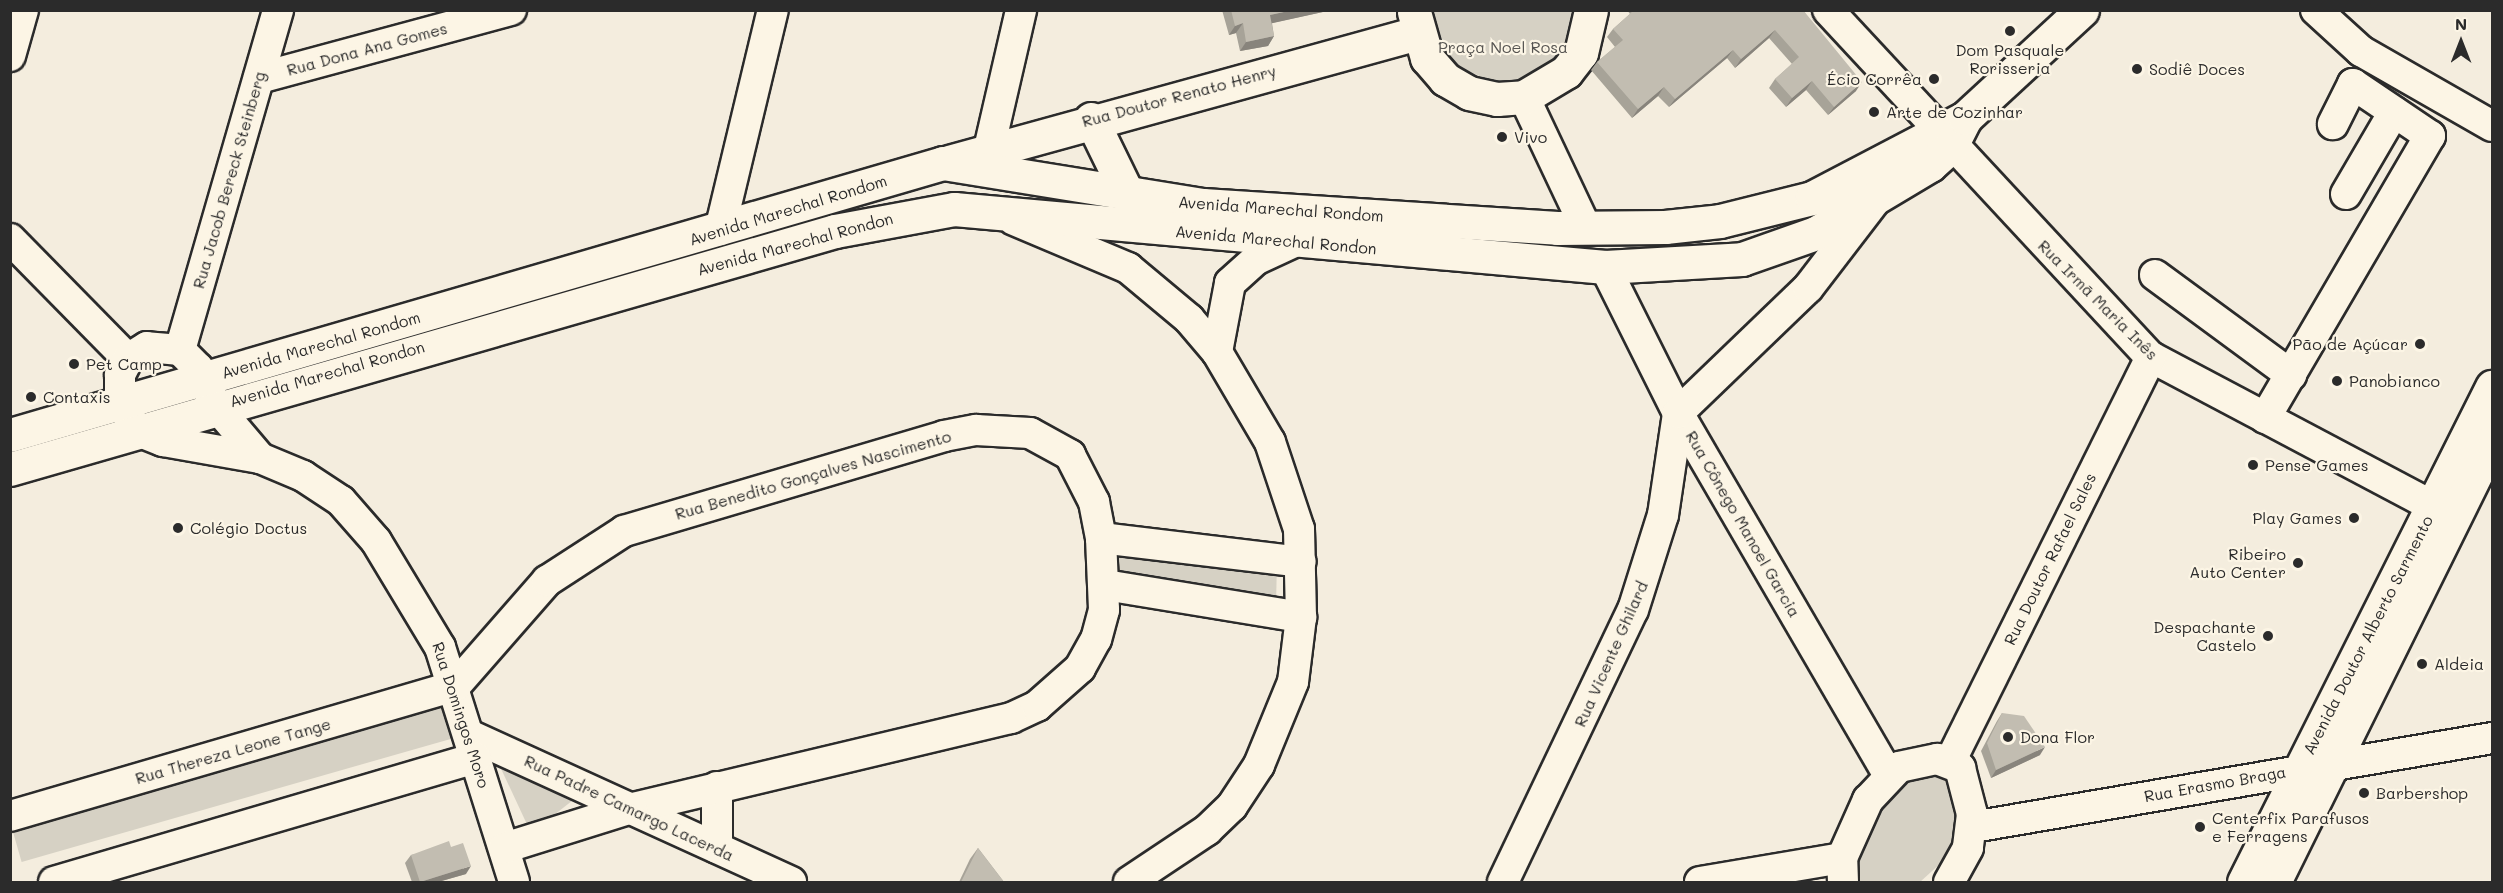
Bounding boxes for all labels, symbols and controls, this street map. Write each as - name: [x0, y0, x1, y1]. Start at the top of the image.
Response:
- north arrow: [2431, 12, 2491, 72]
- text: N: [2455, 13, 2467, 34]
- street label: Rua Dona Ana Gomes: [285, 18, 449, 80]
- marker: Dom Pasquale Rorisseria: [2003, 24, 2017, 38]
- park label: Praça Noel Rosa: [1438, 37, 1568, 57]
- place label: Dom Pasquale Rorisseria: [1956, 40, 2064, 78]
- place label: Sodiê Doces: [2149, 59, 2245, 79]
- street label: Rua Doutor Renato Henry: [1080, 61, 1278, 131]
- marker: Sodiê Doces: [2130, 62, 2144, 76]
- street label: Rua Jacob Bereck Steinberg: [189, 69, 269, 291]
- place label: Écio Corrêa: [1827, 69, 1922, 89]
- marker: Écio Corrêa: [1927, 72, 1941, 86]
- place label: Arte de Cozinhar: [1886, 102, 2023, 122]
- marker: Arte de Cozinhar: [1867, 105, 1881, 119]
- place label: Vivo: [1514, 127, 1547, 147]
- marker: Vivo: [1495, 130, 1509, 144]
- street label: Avenida Marechal Rondom: [687, 171, 889, 249]
- street label: Avenida Marechal Rondom: [1178, 192, 1384, 226]
- street label: Avenida Marechal Rondon: [695, 209, 895, 279]
- street label: Avenida Marechal Rondon: [1174, 222, 1378, 258]
- street label: Rua Irmã Maria Inês: [2034, 236, 2162, 364]
- street label: Avenida Marechal Rondom: [219, 307, 423, 383]
- place label: Pão de Açúcar: [2292, 334, 2408, 354]
- street label: Avenida Marechal Rondon: [227, 337, 427, 411]
- marker: Pão de Açúcar: [2413, 337, 2427, 351]
- place label: Pet Camp: [86, 354, 162, 374]
- marker: Pet Camp: [67, 357, 81, 371]
- place label: Panobianco: [2349, 371, 2440, 391]
- marker: Panobianco: [2330, 374, 2344, 388]
- place label: Contaxis: [43, 387, 111, 407]
- marker: Contaxis: [24, 390, 38, 404]
- street label: Rua Benedito Gonçalves Nascimento: [673, 426, 953, 524]
- street label: Rua Cônego Manoel Garcia: [1682, 427, 1804, 621]
- place label: Pense Games: [2265, 455, 2369, 475]
- marker: Pense Games: [2246, 458, 2260, 472]
- street label: Rua Doutor Rafael Sales: [2000, 470, 2100, 648]
- place label: Play Games: [2253, 508, 2342, 528]
- marker: Play Games: [2347, 511, 2361, 525]
- street label: Avenida Doutor Alberto Sarmento: [2299, 512, 2437, 758]
- place label: Colégio Doctus: [190, 518, 307, 538]
- marker: Colégio Doctus: [171, 521, 185, 535]
- place label: Ribeiro Auto Center: [2189, 544, 2286, 582]
- marker: Ribeiro Auto Center: [2291, 556, 2305, 570]
- street label: Rua Vicente Ghilard: [1570, 578, 1652, 730]
- place label: Despachante Castelo: [2153, 617, 2256, 655]
- marker: Despachante Castelo: [2261, 629, 2275, 643]
- street label: Rua Domingos Moro: [428, 640, 494, 790]
- place label: Aldeia: [2434, 654, 2484, 674]
- marker: Aldeia: [2415, 657, 2429, 671]
- street label: Rua Thereza Leone Tange: [133, 714, 333, 788]
- place label: Dona Flor: [2020, 727, 2095, 747]
- marker: Dona Flor: [2001, 730, 2015, 744]
- street label: Rua Padre Camargo Lacerda: [521, 751, 737, 865]
- street label: Rua Erasmo Braga: [2143, 762, 2287, 806]
- place label: Barbershop: [2376, 783, 2468, 803]
- marker: Barbershop: [2357, 786, 2371, 800]
- place label: Centerfix Parafusos e Ferragens: [2212, 808, 2369, 846]
- marker: Centerfix Parafusos e Ferragens: [2193, 820, 2207, 834]

